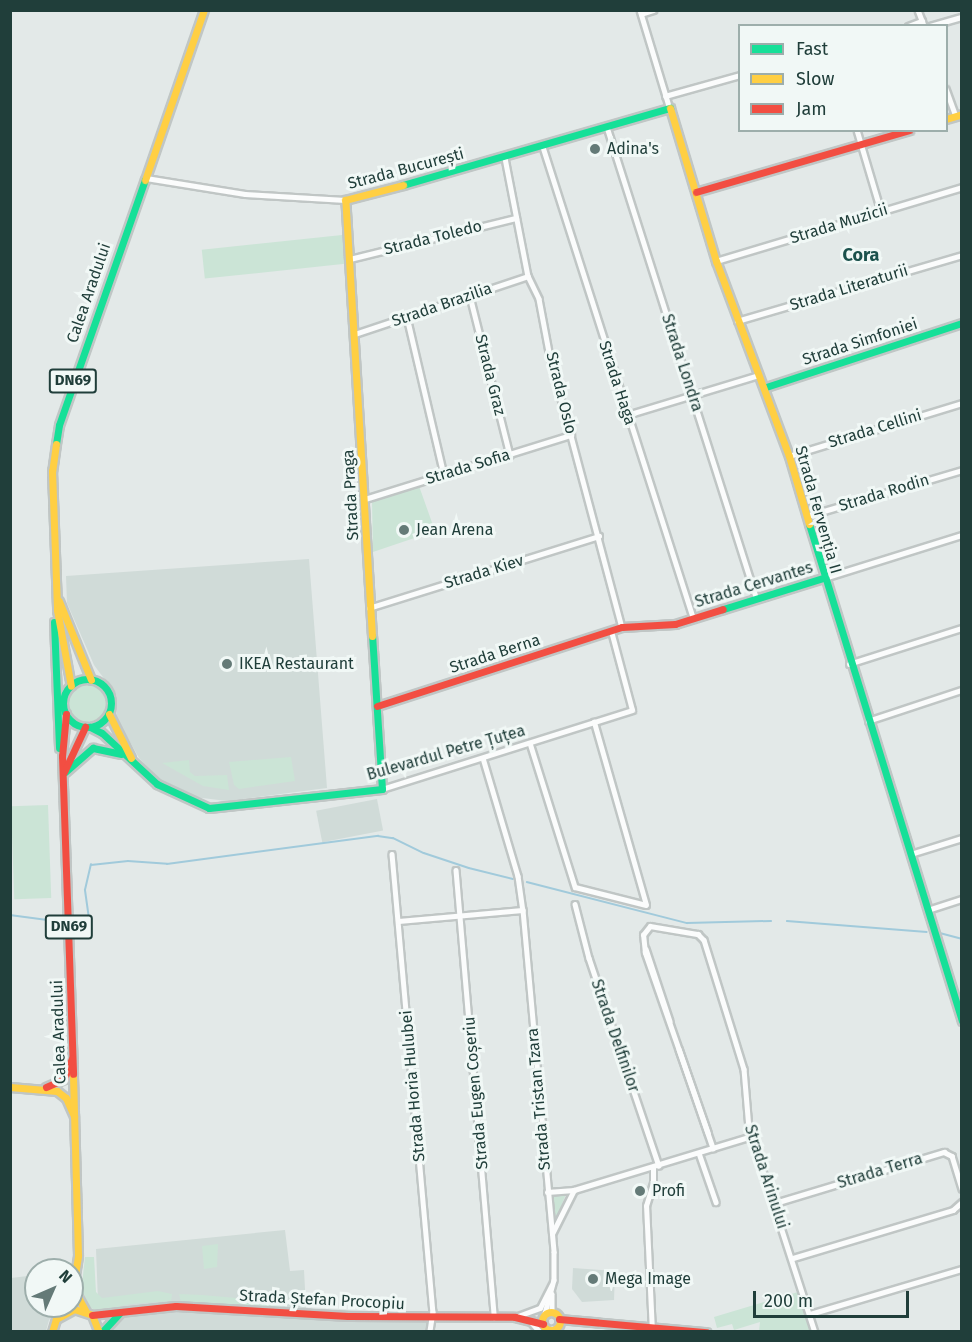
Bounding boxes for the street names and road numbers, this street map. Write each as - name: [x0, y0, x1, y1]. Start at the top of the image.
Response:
- street label: Strada București: [346, 144, 466, 194]
- street label: Strada Muzicii: [788, 200, 890, 248]
- street label: Strada Toledo: [382, 217, 484, 259]
- street label: Calea Aradului: [63, 241, 115, 345]
- street label: Strada Literaturii: [788, 261, 910, 315]
- street label: Strada Brazilia: [389, 279, 495, 331]
- street label: Strada Londra: [657, 312, 707, 414]
- street label: Strada Simfoniei: [800, 314, 920, 370]
- street label: Strada Graz: [471, 333, 509, 417]
- street label: Strada Haga: [594, 338, 640, 428]
- street label: Strada Oslo: [542, 350, 580, 436]
- road number: DN69: [48, 369, 98, 393]
- street label: Strada Cellini: [826, 406, 924, 452]
- street label: Strada Fervenția II: [791, 444, 845, 576]
- street label: Strada Sofia: [423, 445, 513, 489]
- street label: Strada Praga: [339, 449, 363, 541]
- street label: Strada Rodin: [836, 470, 932, 516]
- street label: Strada Kiev: [442, 551, 526, 593]
- street label: Strada Cervantes: [693, 558, 815, 612]
- street label: Strada Berna: [447, 630, 543, 678]
- street label: Bulevardul Petre Țuțea: [365, 721, 527, 785]
- road number: DN69: [44, 915, 94, 939]
- street label: Strada Delfinilor: [587, 977, 643, 1095]
- street label: Calea Aradului: [48, 980, 70, 1084]
- street label: Strada Horia Hulubei: [397, 1009, 429, 1163]
- street label: Strada Eugen Coșeriu: [460, 1016, 492, 1170]
- street label: Strada Tristan Tzara: [523, 1027, 555, 1171]
- street label: Strada Arinului: [740, 1122, 792, 1232]
- street label: Strada Terra: [835, 1149, 925, 1193]
- street label: Strada Ștefan Procopiu: [239, 1286, 405, 1314]

